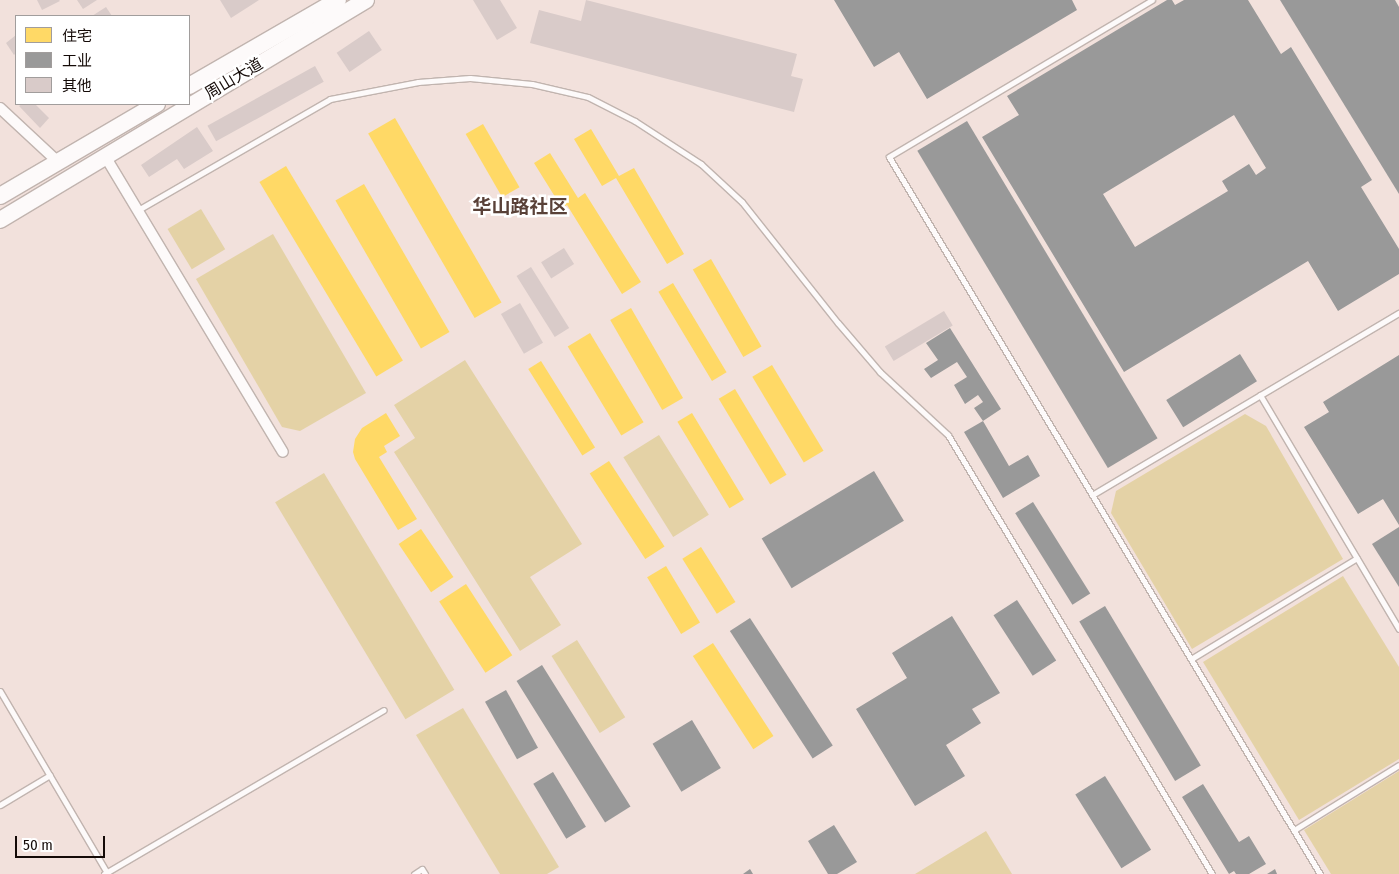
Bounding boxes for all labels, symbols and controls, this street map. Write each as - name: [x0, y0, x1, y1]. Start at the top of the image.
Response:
- legend: [15, 15, 190, 105]
- text: 住宅: [62, 27, 92, 45]
- text: 工业: [62, 52, 92, 70]
- street label: 周山大道: [202, 54, 266, 104]
- text: 其他: [62, 77, 92, 95]
- district label: 华山路社区: [473, 196, 567, 218]
- scale bar: [18, 826, 108, 858]
- text: 50 m: [23, 836, 53, 854]

